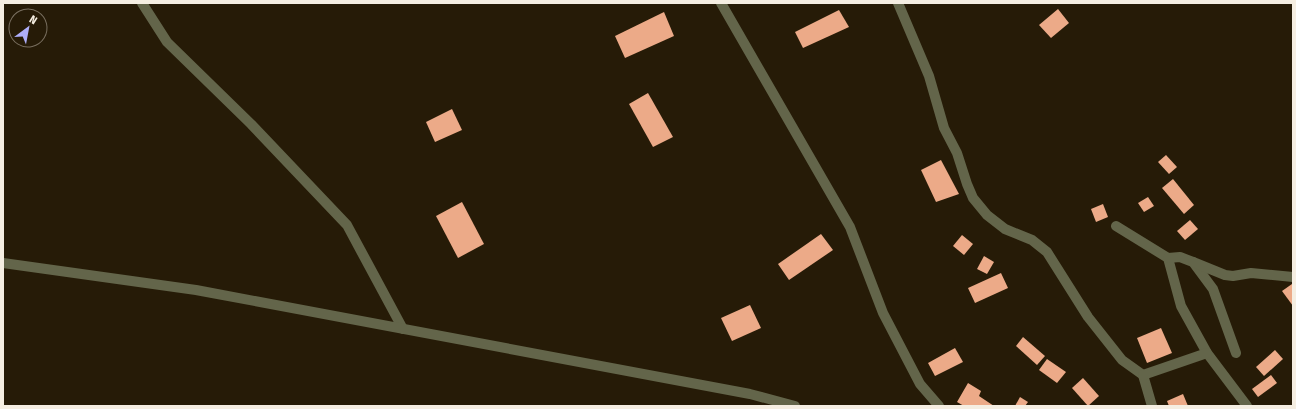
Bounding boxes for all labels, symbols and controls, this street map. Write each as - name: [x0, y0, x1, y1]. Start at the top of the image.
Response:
- north arrow: [8, 8, 48, 48]
- text: N: [27, 13, 39, 27]

